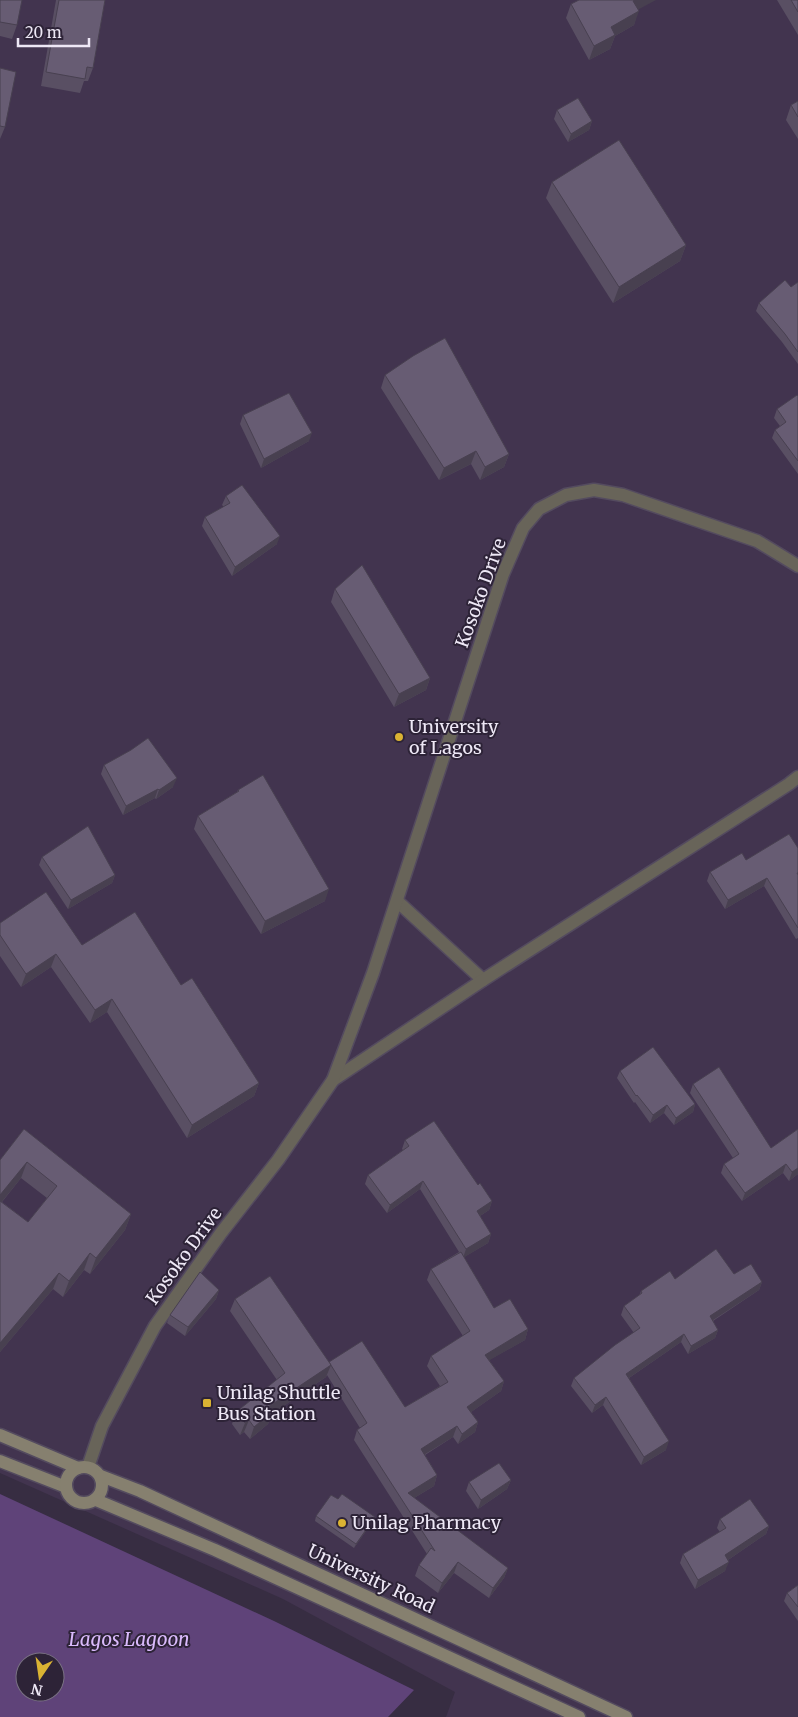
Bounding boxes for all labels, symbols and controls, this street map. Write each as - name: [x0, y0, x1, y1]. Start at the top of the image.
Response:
- scale bar: [18, 15, 89, 47]
- text: 20 m: [25, 23, 62, 42]
- street label: Kosoko Drive: [450, 535, 511, 651]
- place label: University of Lagos: [409, 715, 499, 759]
- marker: University of Lagos: [393, 731, 405, 743]
- street label: Kosoko Drive: [141, 1203, 227, 1309]
- place label: Unilag Shuttle Bus Station: [217, 1381, 340, 1425]
- marker: Unilag Shuttle Bus Station: [201, 1397, 213, 1409]
- place label: Unilag Pharmacy: [352, 1511, 502, 1534]
- marker: Unilag Pharmacy: [336, 1517, 348, 1529]
- street label: University Road: [304, 1539, 439, 1618]
- water label: Lagos Lagoon: [68, 1627, 190, 1651]
- north arrow: [15, 1652, 65, 1702]
- text: N: [30, 1680, 44, 1700]

